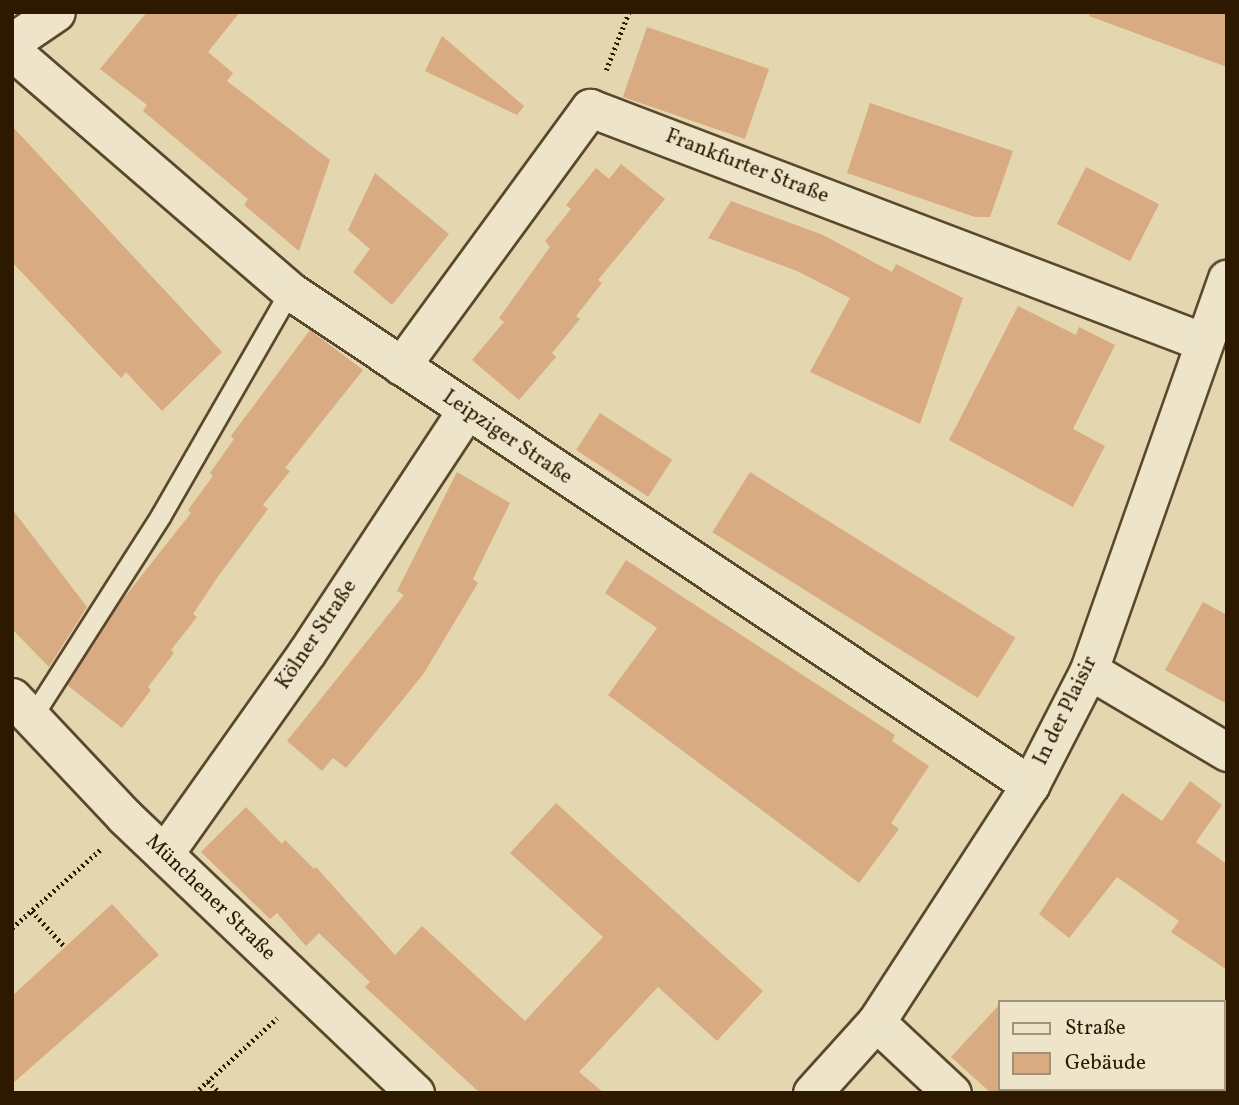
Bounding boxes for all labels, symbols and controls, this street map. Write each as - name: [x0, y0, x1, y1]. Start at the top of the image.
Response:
- street label: Frankfurter Straße: [662, 124, 832, 210]
- street label: Leipziger Straße: [437, 385, 577, 491]
- street label: Kölner Straße: [271, 575, 363, 695]
- street label: In der Plaisir: [1029, 652, 1103, 770]
- street label: Münchener Straße: [140, 830, 280, 966]
- legend: [998, 1000, 1225, 1091]
- text: Straße: [1065, 1014, 1126, 1043]
- text: Gebäude: [1065, 1049, 1146, 1078]

